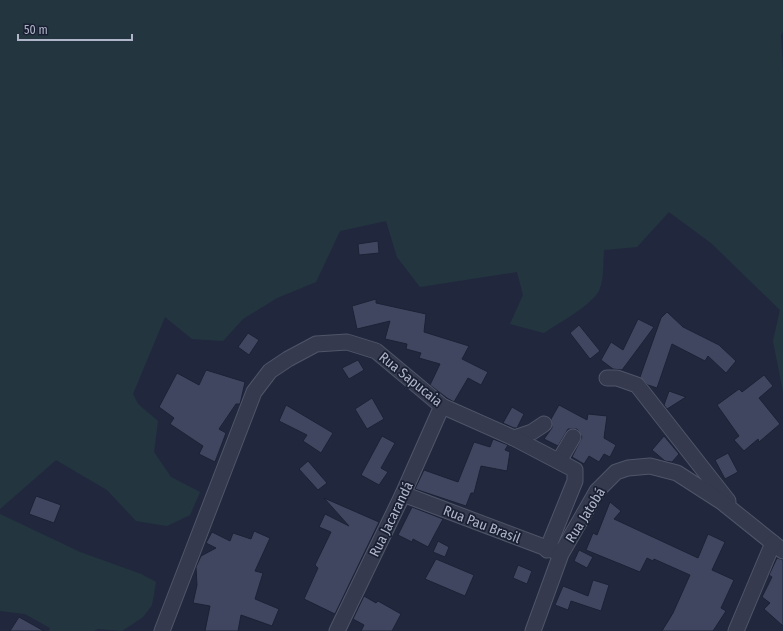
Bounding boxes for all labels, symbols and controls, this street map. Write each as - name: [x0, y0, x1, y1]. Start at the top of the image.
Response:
- scale bar: [18, 16, 132, 42]
- text: 50 m: [24, 23, 48, 37]
- street label: Rua Sapucaia: [376, 349, 446, 410]
- street label: Rua Jacarandá: [366, 479, 417, 560]
- street label: Rua Jatobá: [562, 484, 609, 546]
- street label: Rua Pau Brasil: [441, 502, 523, 547]

